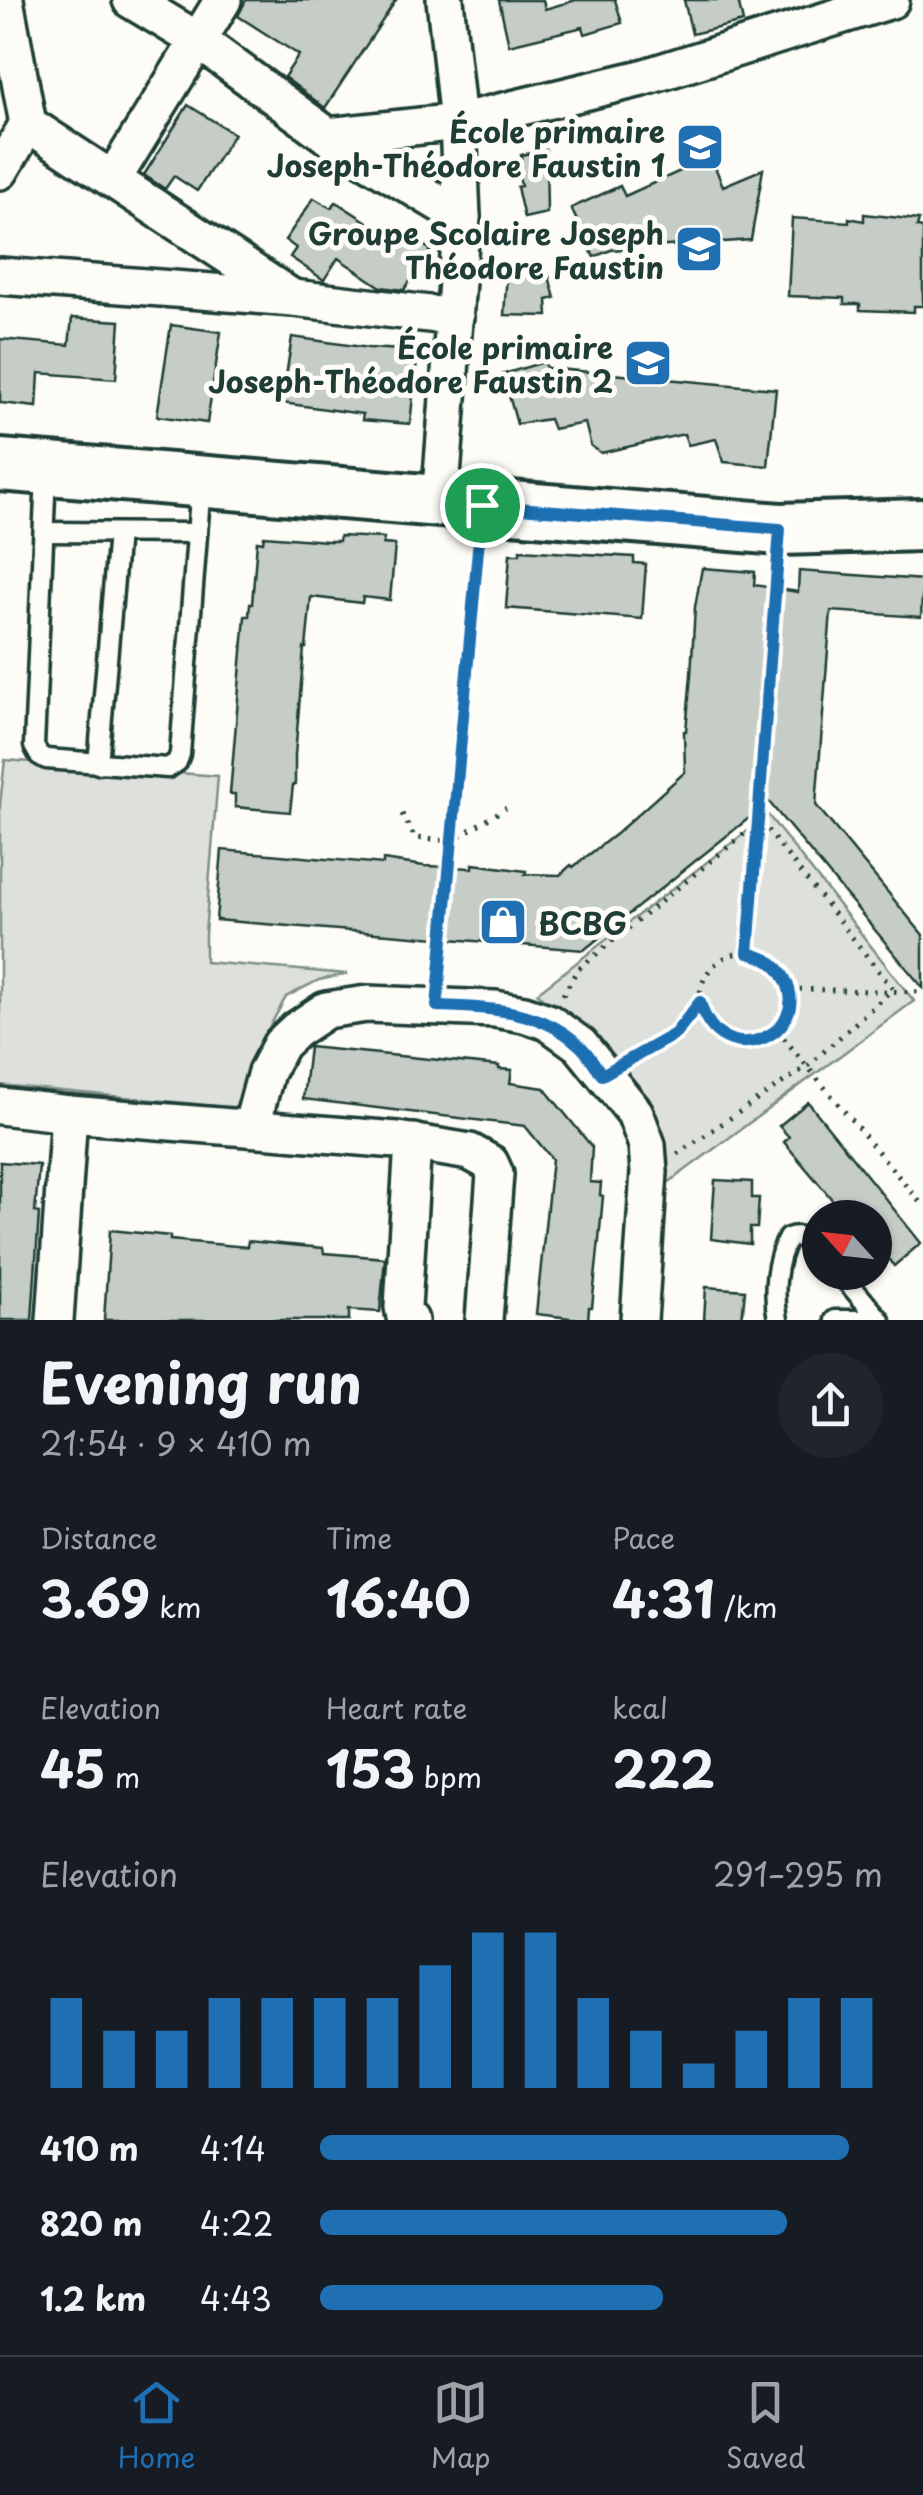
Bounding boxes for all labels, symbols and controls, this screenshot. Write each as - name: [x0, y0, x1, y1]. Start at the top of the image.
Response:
- place label: École primaire Joseph-Théodore Faustin 1: [267, 108, 665, 187]
- school or university icon: École primaire Joseph-Théodore Faustin 1: [674, 121, 726, 173]
- place label: Groupe Scolaire Joseph Théodore Faustin: [308, 210, 664, 289]
- school or university icon: Groupe Scolaire Joseph Théodore Faustin: [673, 223, 725, 275]
- place label: École primaire Joseph-Théodore Faustin 2: [208, 324, 613, 403]
- school or university icon: École primaire Joseph-Théodore Faustin 2: [622, 337, 674, 389]
- pin: [440, 463, 525, 548]
- icon: arrive: [455, 478, 510, 533]
- shop icon: BCBG: [477, 896, 529, 948]
- place label: BCBG: [538, 900, 627, 945]
- north arrow: [802, 1200, 892, 1290]
- map controls: [802, 1200, 892, 1290]
- text: Evening run: [40, 1340, 362, 1423]
- button: share: [778, 1353, 883, 1458]
- text: 21:54 · 9 × 410 m: [40, 1419, 312, 1467]
- text: Distance: [40, 1516, 158, 1559]
- text: Time: [326, 1516, 392, 1559]
- text: Pace: [612, 1516, 675, 1559]
- text: 3.69: [40, 1559, 150, 1635]
- text: 16:40: [326, 1559, 471, 1635]
- text: 4:31: [612, 1559, 715, 1635]
- text: km: [150, 1585, 201, 1628]
- text: /km: [715, 1585, 778, 1628]
- text: Elevation: [40, 1686, 161, 1729]
- text: Heart rate: [326, 1686, 467, 1729]
- text: kcal: [612, 1686, 668, 1729]
- text: 45: [40, 1729, 106, 1805]
- text: 153: [326, 1729, 415, 1805]
- text: 222: [612, 1729, 715, 1805]
- text: m: [106, 1755, 140, 1798]
- text: bpm: [415, 1755, 482, 1798]
- text: Elevation: [40, 1850, 178, 1898]
- text: 291–295 m: [713, 1850, 883, 1898]
- text: 410 m: [40, 2124, 139, 2172]
- text: 4:14: [200, 2124, 266, 2172]
- text: 820 m: [40, 2199, 143, 2247]
- text: 4:22: [200, 2199, 273, 2247]
- text: 1.2 km: [40, 2274, 146, 2322]
- text: 4:43: [200, 2274, 272, 2322]
- tab: Home: [118, 2375, 195, 2478]
- tab: Map: [431, 2375, 491, 2478]
- tab: Saved: [726, 2375, 805, 2478]

